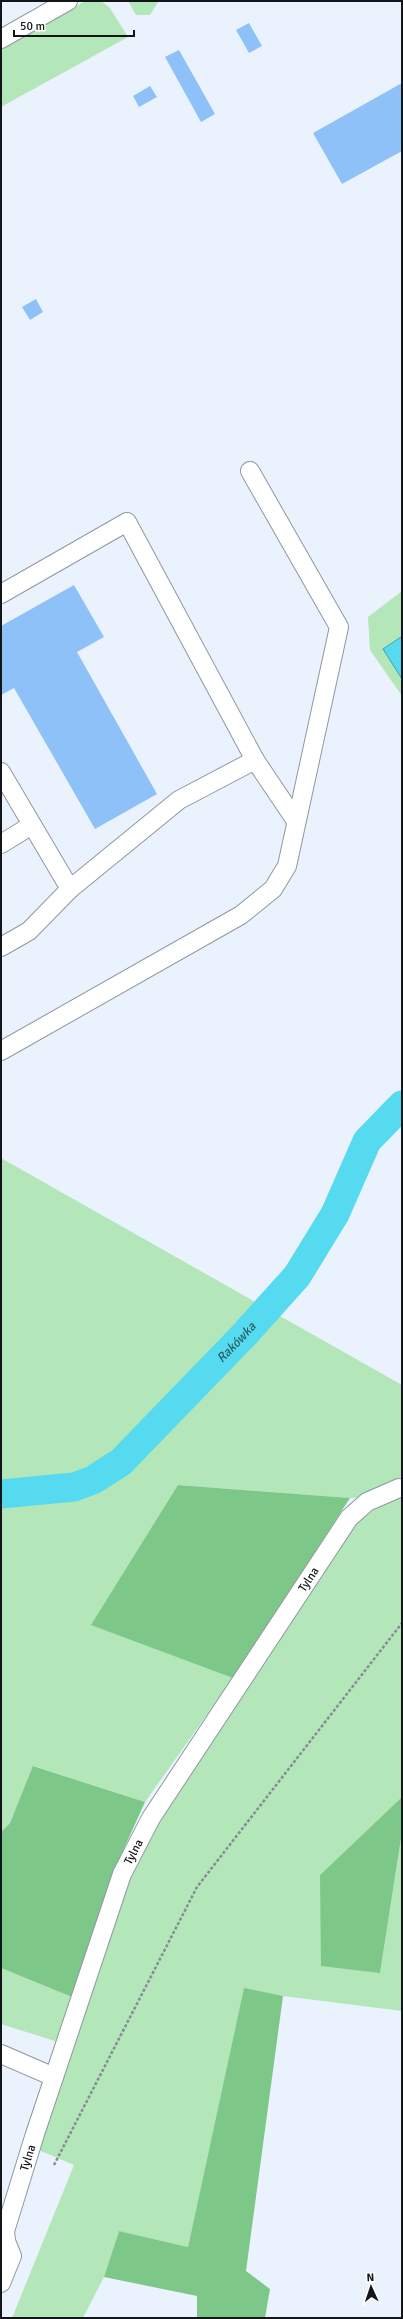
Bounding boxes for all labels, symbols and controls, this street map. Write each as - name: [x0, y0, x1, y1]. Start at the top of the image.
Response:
- scale bar: [14, 12, 134, 38]
- text: 50 m: [20, 19, 45, 34]
- water label: Rakówka: [214, 1319, 260, 1366]
- street label: Tylna: [295, 1564, 322, 1595]
- street label: Tylna: [121, 1836, 146, 1867]
- street label: Tylna: [17, 2143, 39, 2173]
- north arrow: [351, 2267, 391, 2307]
- text: N: [366, 2271, 375, 2284]

